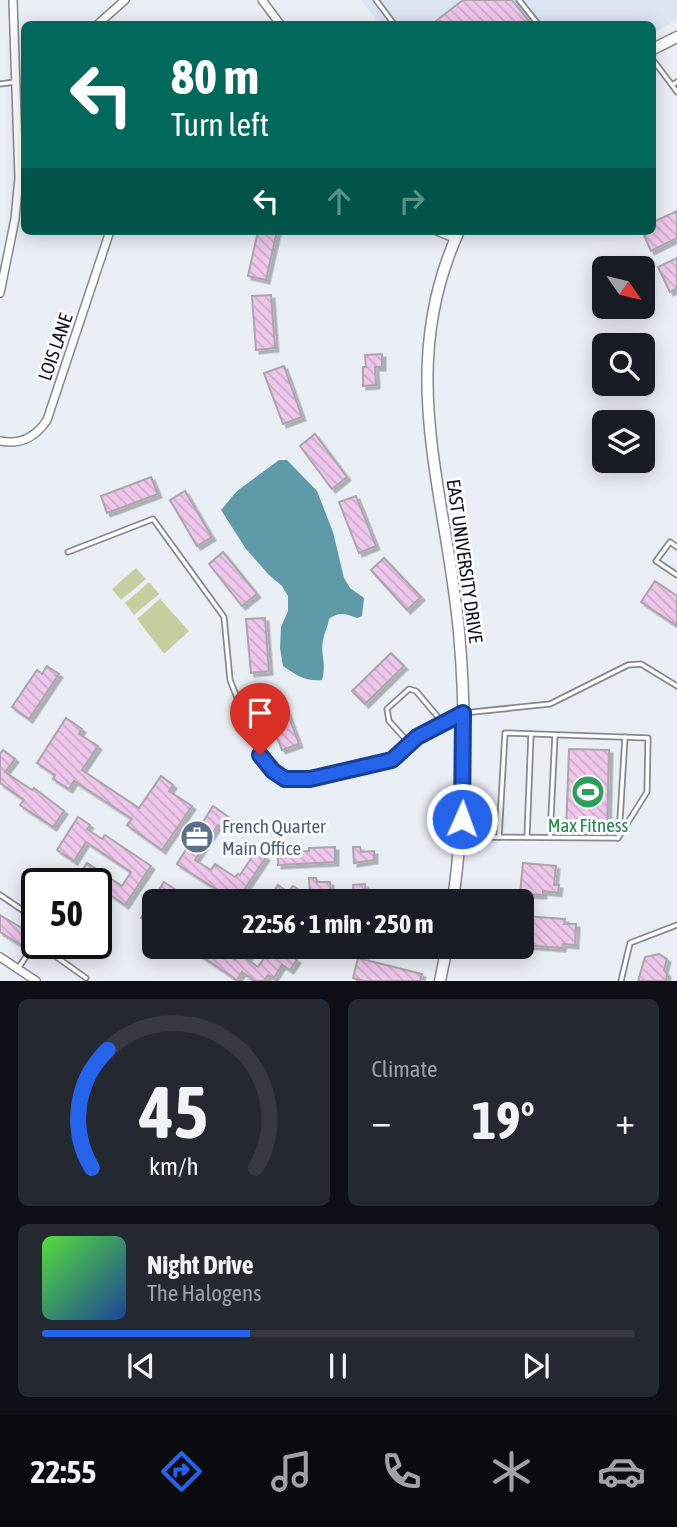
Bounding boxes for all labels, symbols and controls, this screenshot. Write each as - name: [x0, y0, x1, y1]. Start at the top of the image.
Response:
- text: 80 m: [171, 48, 259, 104]
- icon: left: [56, 49, 147, 140]
- text: Turn left: [171, 106, 269, 143]
- icon: left: [247, 182, 285, 220]
- icon: ahead: [320, 182, 358, 220]
- icon: right: [393, 182, 431, 220]
- north arrow: [592, 256, 654, 318]
- map controls: [592, 256, 655, 473]
- street label: LOIS LANE: [33, 311, 77, 383]
- button: search: [592, 333, 655, 396]
- button: layers: [592, 410, 655, 473]
- street label: EAST UNIVERSITY DRIVE: [443, 478, 487, 644]
- pin: [230, 683, 290, 755]
- icon: arrive: [241, 694, 279, 732]
- sports icon: Max Fitness: [569, 773, 607, 811]
- position arrow: [425, 782, 499, 856]
- place label: Max Fitness: [548, 814, 629, 836]
- place label: French Quarter Main Office: [222, 815, 326, 859]
- office icon: French Quarter Main Office: [178, 818, 216, 856]
- speed limit sign: 50: [21, 868, 112, 959]
- text: 22:56 · 1 min · 250 m: [243, 909, 433, 939]
- text: Climate: [372, 1056, 437, 1082]
- text: 45: [139, 1071, 208, 1154]
- text: 19°: [472, 1090, 535, 1150]
- text: −: [372, 1099, 391, 1142]
- text: +: [615, 1099, 635, 1142]
- text: km/h: [149, 1152, 199, 1180]
- text: Night Drive: [147, 1250, 254, 1280]
- text: The Halogens: [147, 1280, 261, 1306]
- icon: previous: [122, 1347, 160, 1385]
- icon: pause: [319, 1347, 357, 1385]
- icon: next: [517, 1347, 555, 1385]
- icon: directions: [157, 1447, 206, 1496]
- icon: music: [267, 1447, 316, 1496]
- icon: phone: [377, 1447, 426, 1496]
- icon: climate: [487, 1447, 536, 1496]
- icon: car: [597, 1447, 646, 1496]
- text: 22:55: [31, 1453, 96, 1490]

